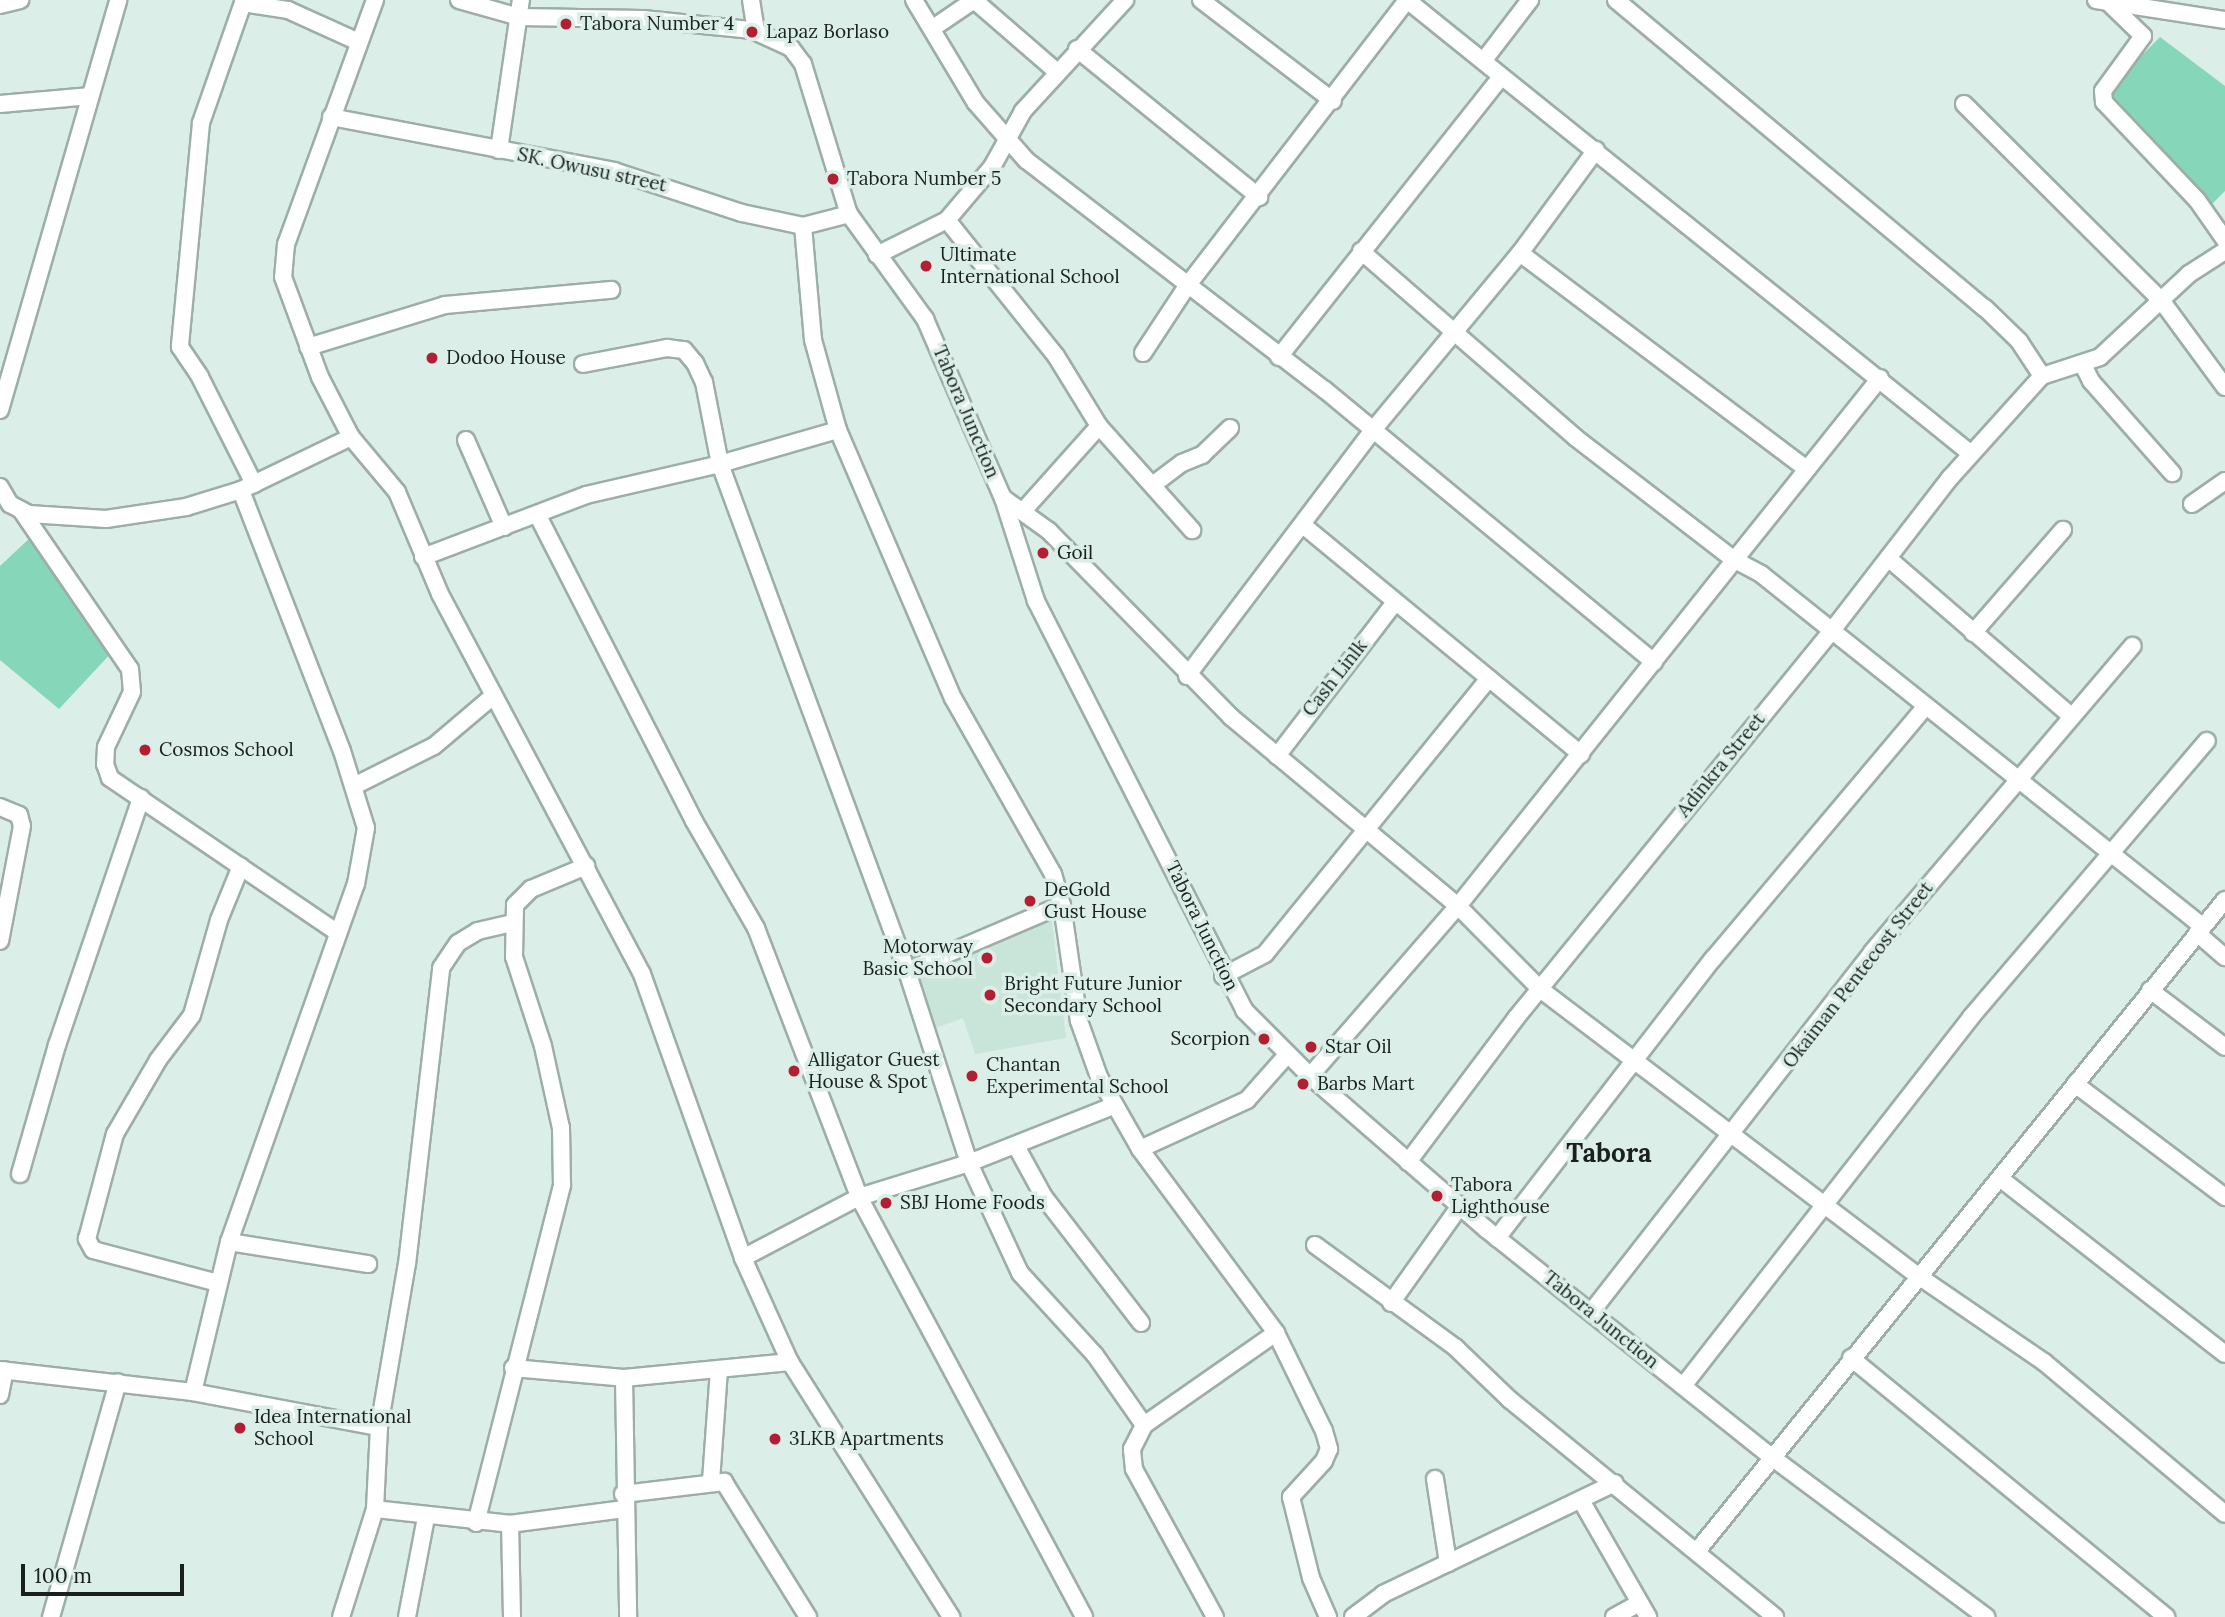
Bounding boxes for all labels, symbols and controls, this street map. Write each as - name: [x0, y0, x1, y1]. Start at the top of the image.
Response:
- place label: Tabora Number 4: [580, 13, 734, 35]
- marker: Tabora Number 4: [558, 16, 574, 32]
- place label: Lapaz Borlaso: [766, 21, 889, 43]
- marker: Lapaz Borlaso: [744, 24, 760, 40]
- street label: SK. Owusu street: [515, 143, 669, 197]
- place label: Tabora Number 5: [847, 168, 1001, 190]
- marker: Tabora Number 5: [825, 171, 841, 187]
- place label: Ultimate International School: [940, 244, 1120, 288]
- marker: Ultimate International School: [918, 258, 934, 274]
- street label: Tabora Junction: [928, 342, 1004, 482]
- place label: Dodoo House: [446, 347, 566, 369]
- marker: Dodoo House: [424, 350, 440, 366]
- place label: Goil: [1057, 542, 1093, 564]
- marker: Goil: [1035, 545, 1051, 561]
- street label: Cash Linlk: [1298, 635, 1372, 721]
- street label: Adinkra Street: [1672, 708, 1770, 822]
- place label: Cosmos School: [159, 739, 294, 761]
- marker: Cosmos School: [137, 742, 153, 758]
- street label: Tabora Junction: [1161, 857, 1243, 995]
- street label: Okaiman Pentecost Street: [1778, 877, 1938, 1073]
- place label: DeGold Gust House: [1044, 879, 1147, 923]
- marker: DeGold Gust House: [1022, 893, 1038, 909]
- place label: Motorway Basic School: [862, 936, 973, 980]
- marker: Motorway Basic School: [979, 950, 995, 966]
- place label: Bright Future Junior Secondary School: [1004, 973, 1182, 1017]
- marker: Bright Future Junior Secondary School: [982, 987, 998, 1003]
- place label: Scorpion: [1171, 1028, 1250, 1050]
- marker: Scorpion: [1256, 1031, 1272, 1047]
- place label: Star Oil: [1325, 1036, 1392, 1058]
- marker: Star Oil: [1303, 1039, 1319, 1055]
- place label: Alligator Guest House & Spot: [808, 1049, 940, 1093]
- place label: Chantan Experimental School: [986, 1054, 1169, 1098]
- marker: Alligator Guest House & Spot: [786, 1063, 802, 1079]
- marker: Chantan Experimental School: [964, 1068, 980, 1084]
- place label: Barbs Mart: [1317, 1073, 1415, 1095]
- marker: Barbs Mart: [1295, 1076, 1311, 1092]
- district label: Tabora: [1566, 1137, 1652, 1169]
- place label: Tabora Lighthouse: [1451, 1174, 1550, 1218]
- marker: Tabora Lighthouse: [1429, 1188, 1445, 1204]
- place label: SBJ Home Foods: [900, 1192, 1045, 1214]
- marker: SBJ Home Foods: [878, 1195, 894, 1211]
- street label: Tabora Junction: [1539, 1266, 1663, 1374]
- place label: Idea International School: [254, 1406, 411, 1450]
- marker: Idea International School: [232, 1420, 248, 1436]
- place label: 3LKB Apartments: [789, 1428, 944, 1450]
- marker: 3LKB Apartments: [767, 1431, 783, 1447]
- scale bar: [24, 1550, 187, 1594]
- text: 100 m: [34, 1562, 92, 1589]

